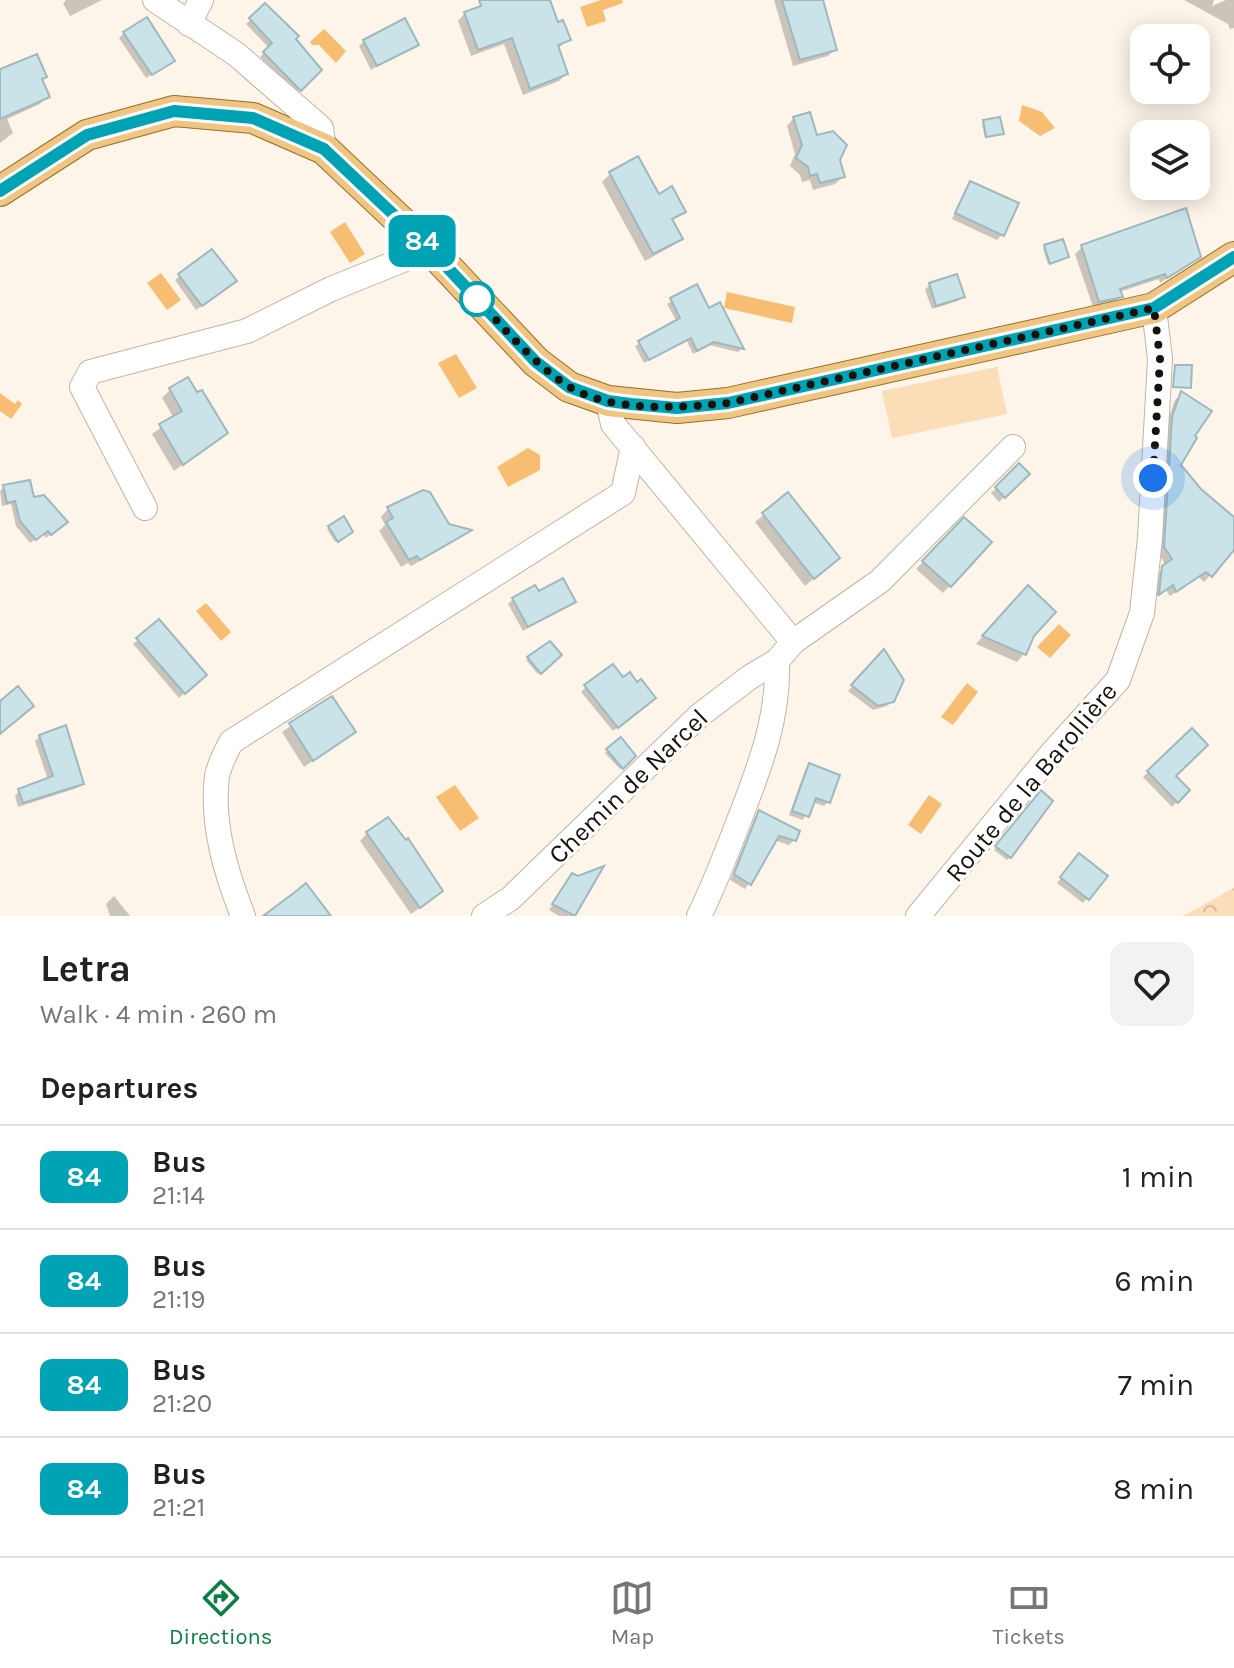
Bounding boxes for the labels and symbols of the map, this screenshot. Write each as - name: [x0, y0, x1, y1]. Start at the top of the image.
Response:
- line badge: 84: [386, 215, 458, 267]
- unlabelled marker: [460, 282, 494, 316]
- your location: [1133, 458, 1173, 498]
- street label: Route de la Barollière: [939, 676, 1124, 888]
- street label: Chemin de Narcel: [542, 702, 714, 870]

